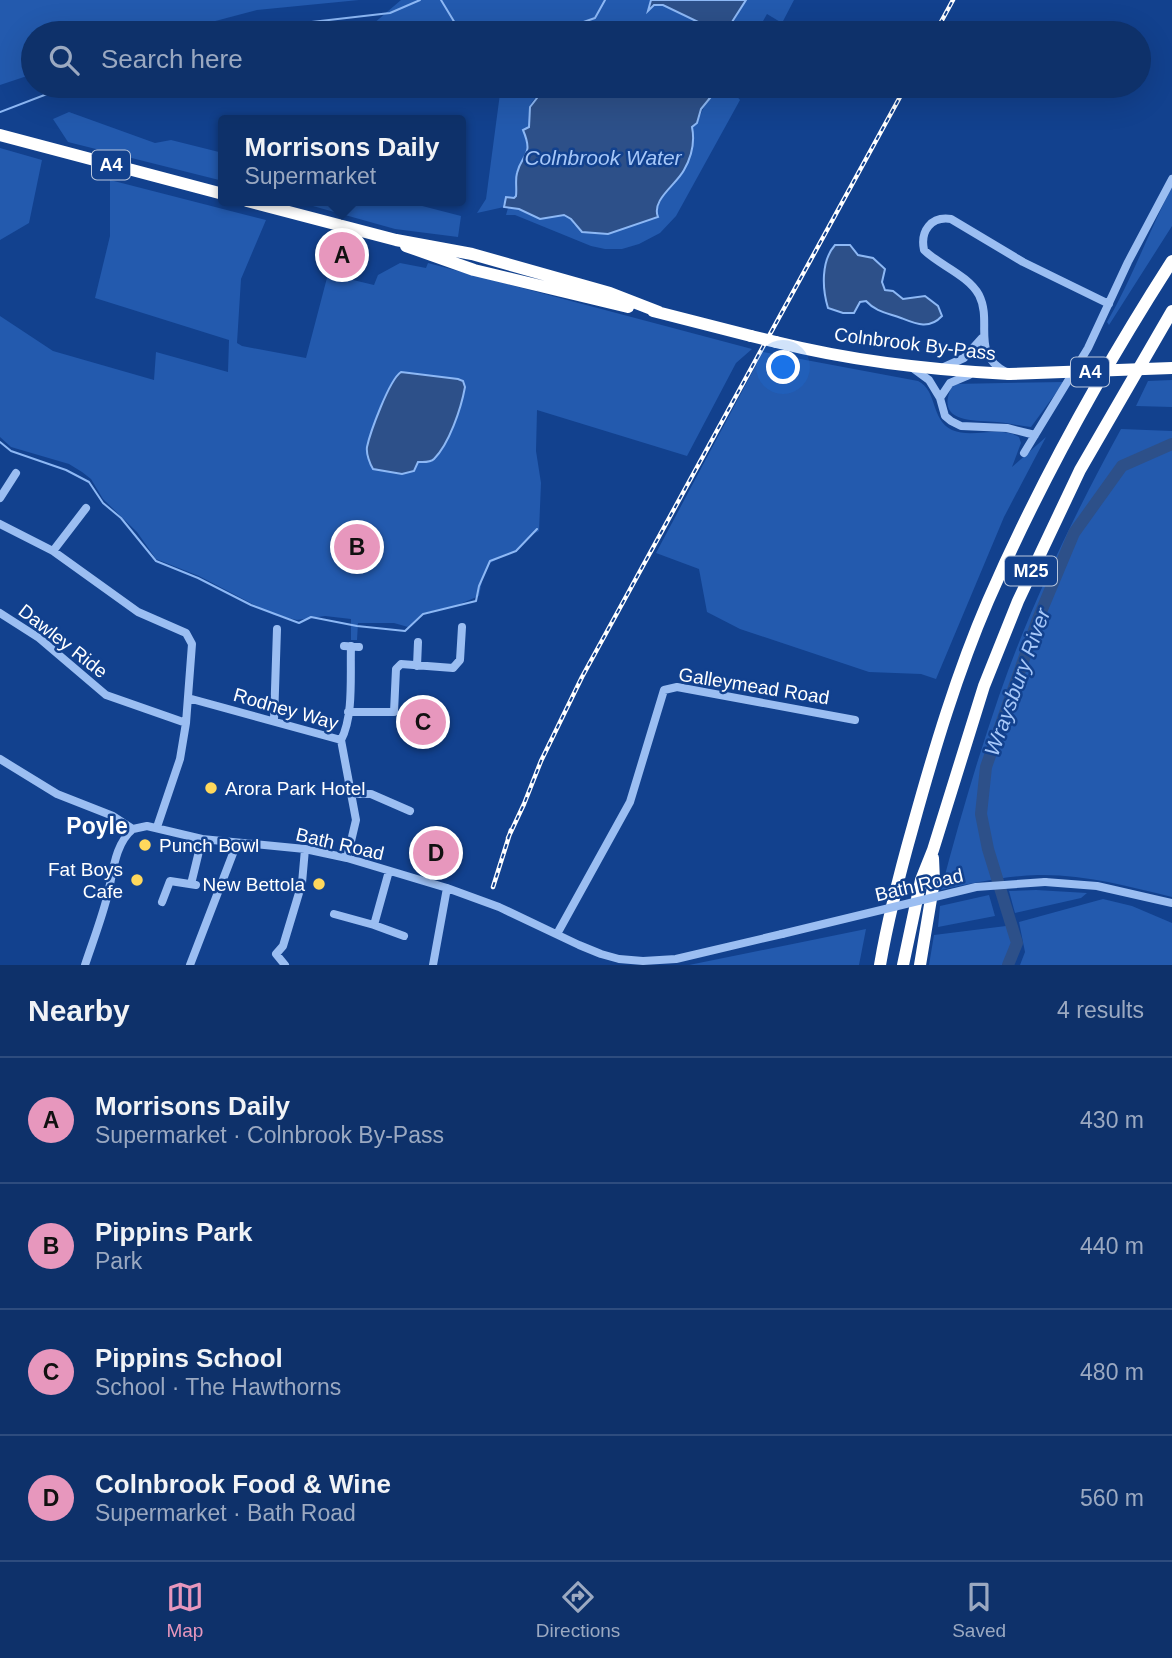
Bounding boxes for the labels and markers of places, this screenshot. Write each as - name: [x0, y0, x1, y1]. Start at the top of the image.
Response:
- pin: A: [319, 229, 365, 281]
- pin: B: [334, 521, 380, 573]
- pin: C: [400, 696, 446, 748]
- place label: Arora Park Hotel: [225, 778, 365, 799]
- marker: Arora Park Hotel: [203, 780, 219, 796]
- pin: D: [413, 827, 459, 879]
- place label: Punch Bowl: [159, 835, 259, 856]
- marker: Punch Bowl: [137, 837, 153, 853]
- place label: Fat Boys Cafe: [48, 859, 123, 902]
- marker: Fat Boys Cafe: [129, 872, 145, 888]
- place label: New Bettola: [203, 874, 305, 895]
- marker: New Bettola: [311, 876, 327, 892]

